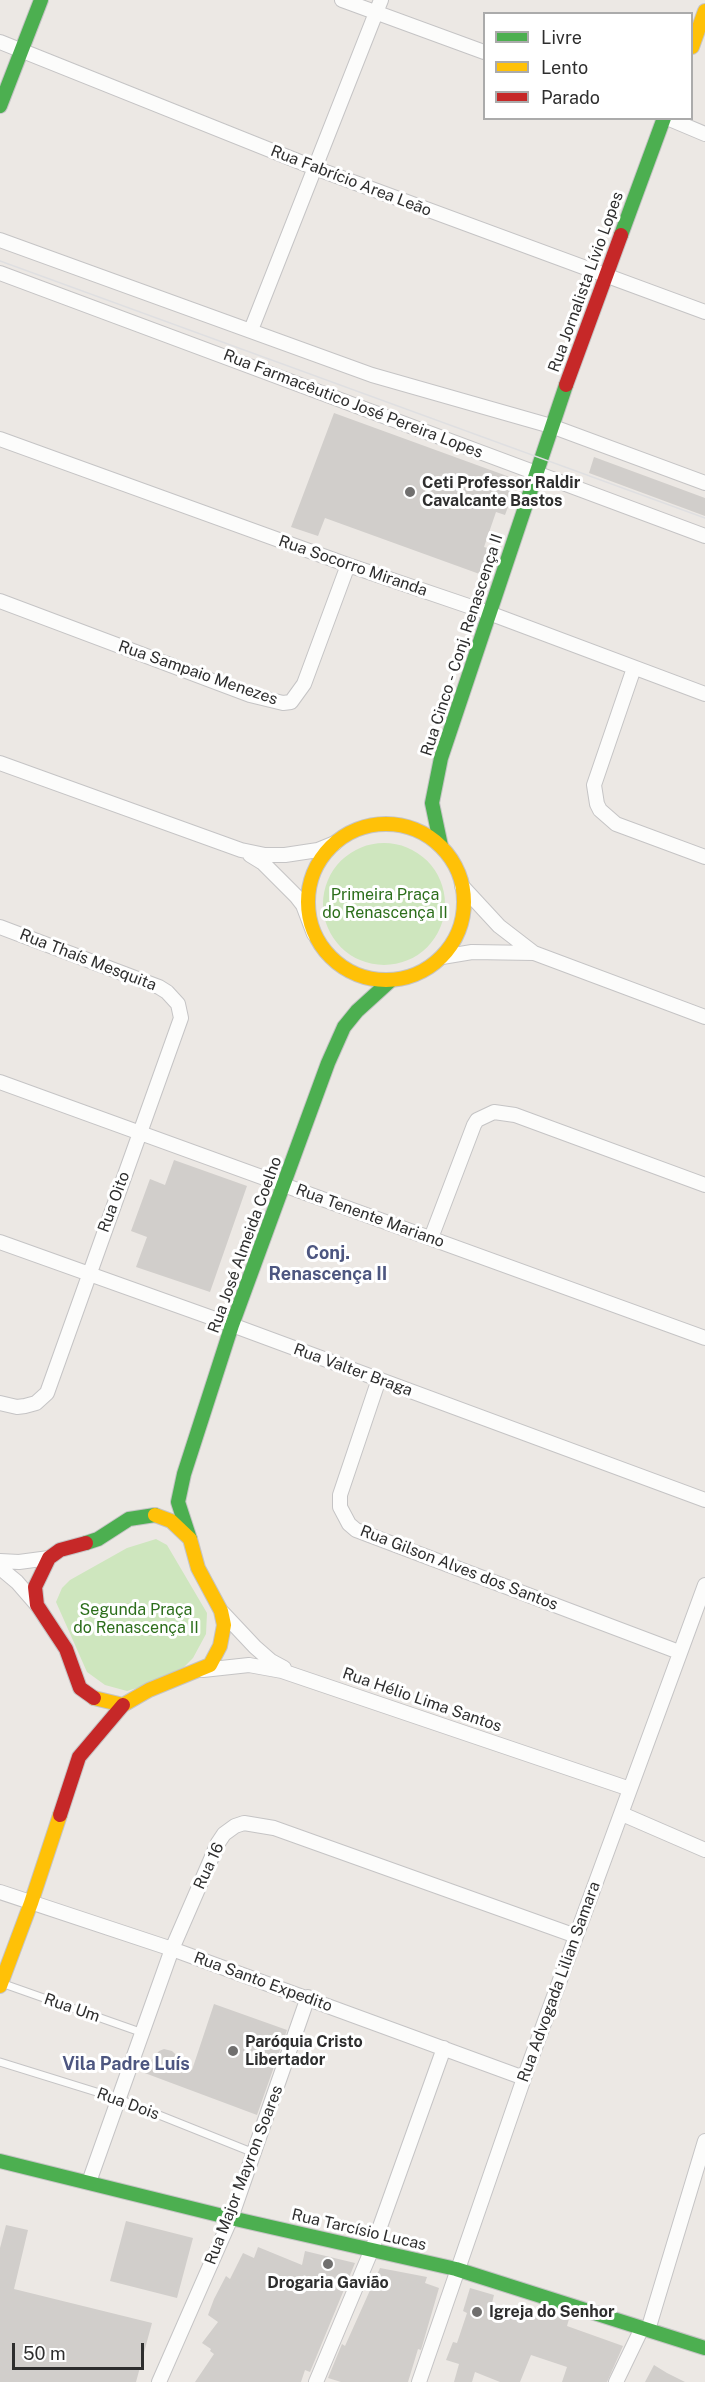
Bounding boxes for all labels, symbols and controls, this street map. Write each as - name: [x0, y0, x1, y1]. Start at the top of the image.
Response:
- legend: [483, 12, 693, 120]
- text: Livre: [541, 27, 582, 48]
- text: Lento: [541, 57, 588, 78]
- text: Parado: [541, 87, 600, 108]
- street label: Rua Fabrício Area Leão: [268, 141, 434, 221]
- street label: Rua Jornalista Lívio Lopes: [544, 189, 628, 375]
- street label: Rua Farmacêutico José Pereira Lopes: [220, 345, 486, 463]
- place label: Ceti Professor Raldir Cavalcante Bastos: [422, 473, 580, 511]
- marker: Ceti Professor Raldir Cavalcante Bastos: [403, 485, 417, 499]
- street label: Rua Cinco - Conj. Renascença II: [417, 531, 507, 759]
- street label: Rua Socorro Miranda: [276, 532, 430, 600]
- street label: Rua Sampaio Menezes: [116, 637, 280, 709]
- park label: Primeira Praça do Renascença II: [322, 885, 448, 923]
- street label: Rua Thaís Mesquita: [17, 925, 159, 995]
- street label: Rua José Almeida Coelho: [204, 1154, 286, 1336]
- street label: Rua Oito: [94, 1169, 134, 1235]
- street label: Rua Tenente Mariano: [293, 1180, 447, 1252]
- district label: Conj. Renascença II: [269, 1242, 387, 1284]
- street label: Rua Valter Braga: [291, 1340, 415, 1400]
- street label: Rua Gilson Alves dos Santos: [357, 1521, 561, 1615]
- park label: Segunda Praça do Renascença II: [73, 1600, 199, 1638]
- street label: Rua Hélio Lima Santos: [340, 1664, 504, 1736]
- street label: Rua 16: [190, 1840, 228, 1892]
- street label: Rua Advogada Lilian Samara: [514, 1879, 604, 2085]
- street label: Rua Santo Expedito: [191, 1948, 335, 2016]
- street label: Rua Um: [42, 1990, 102, 2026]
- place label: Paróquia Cristo Libertador: [245, 2032, 363, 2070]
- marker: Paróquia Cristo Libertador: [226, 2044, 240, 2058]
- district label: Vila Padre Luís: [62, 2053, 190, 2075]
- street label: Rua Major Mayron Soares: [201, 2083, 287, 2267]
- street label: Rua Dois: [94, 2084, 162, 2124]
- street label: Rua Tarcísio Lucas: [290, 2205, 428, 2255]
- marker: Drogaria Gavião: [321, 2257, 335, 2271]
- place label: Drogaria Gavião: [267, 2273, 389, 2293]
- place label: Igreja do Senhor: [489, 2302, 615, 2322]
- marker: Igreja do Senhor: [470, 2305, 484, 2319]
- scale bar: [15, 2331, 147, 2369]
- text: 50 m: [23, 2343, 66, 2364]

